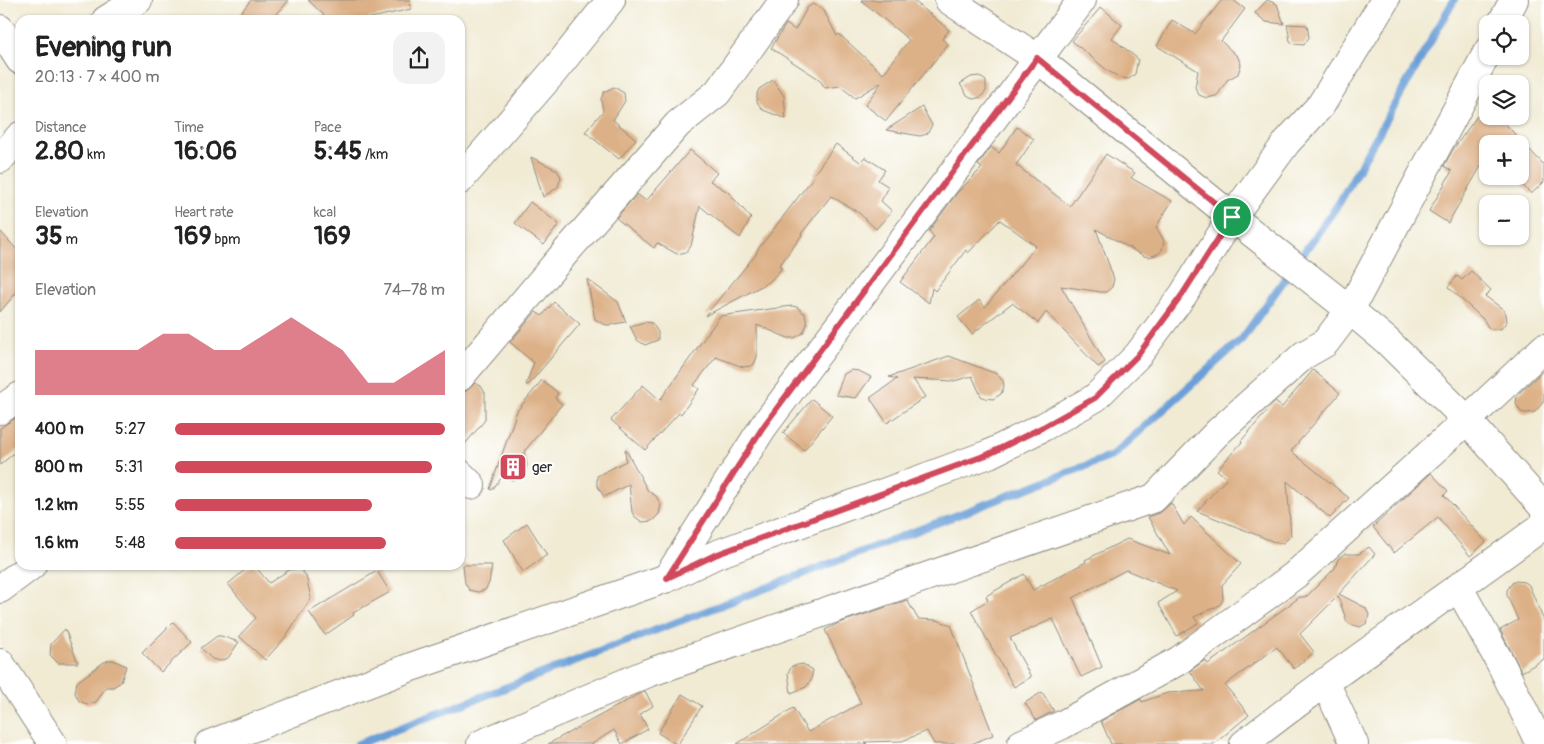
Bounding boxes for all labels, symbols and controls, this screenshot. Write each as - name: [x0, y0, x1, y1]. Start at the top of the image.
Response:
- map controls: [1479, 15, 1529, 245]
- button: locate: [1479, 15, 1529, 65]
- text: Evening run: [35, 30, 172, 65]
- button: share: [393, 32, 445, 84]
- text: 20:13 · 7 × 400 m: [35, 67, 159, 87]
- button: layers: [1479, 75, 1529, 125]
- text: Distance: [35, 119, 86, 136]
- text: Time: [174, 119, 204, 136]
- text: Pace: [314, 119, 341, 136]
- button: +: [1479, 135, 1529, 185]
- text: 2.80: [35, 136, 84, 167]
- text: 16:06: [174, 136, 237, 167]
- text: 5:45: [314, 136, 362, 167]
- text: km: [84, 146, 105, 163]
- text: /km: [362, 146, 388, 163]
- button: −: [1479, 195, 1529, 245]
- pin: [1211, 196, 1253, 238]
- icon: arrive: [1218, 203, 1246, 231]
- text: Elevation: [35, 204, 88, 221]
- text: Heart rate: [174, 204, 233, 221]
- text: kcal: [314, 204, 336, 221]
- text: 35: [35, 221, 63, 252]
- text: 169: [174, 221, 212, 252]
- text: 169: [314, 221, 351, 252]
- text: m: [63, 231, 78, 248]
- text: bpm: [212, 231, 240, 248]
- text: Elevation: [35, 280, 96, 300]
- text: 74–78 m: [384, 280, 445, 300]
- text: 400 m: [35, 419, 84, 439]
- text: 5:27: [115, 419, 145, 439]
- building icon: ger: [498, 452, 528, 482]
- text: 800 m: [35, 457, 83, 477]
- text: 5:31: [115, 457, 143, 477]
- place label: ger: [532, 458, 553, 477]
- text: 1.2 km: [35, 495, 78, 515]
- text: 5:55: [115, 495, 145, 515]
- text: 1.6 km: [35, 533, 78, 553]
- text: 5:48: [115, 533, 145, 553]

